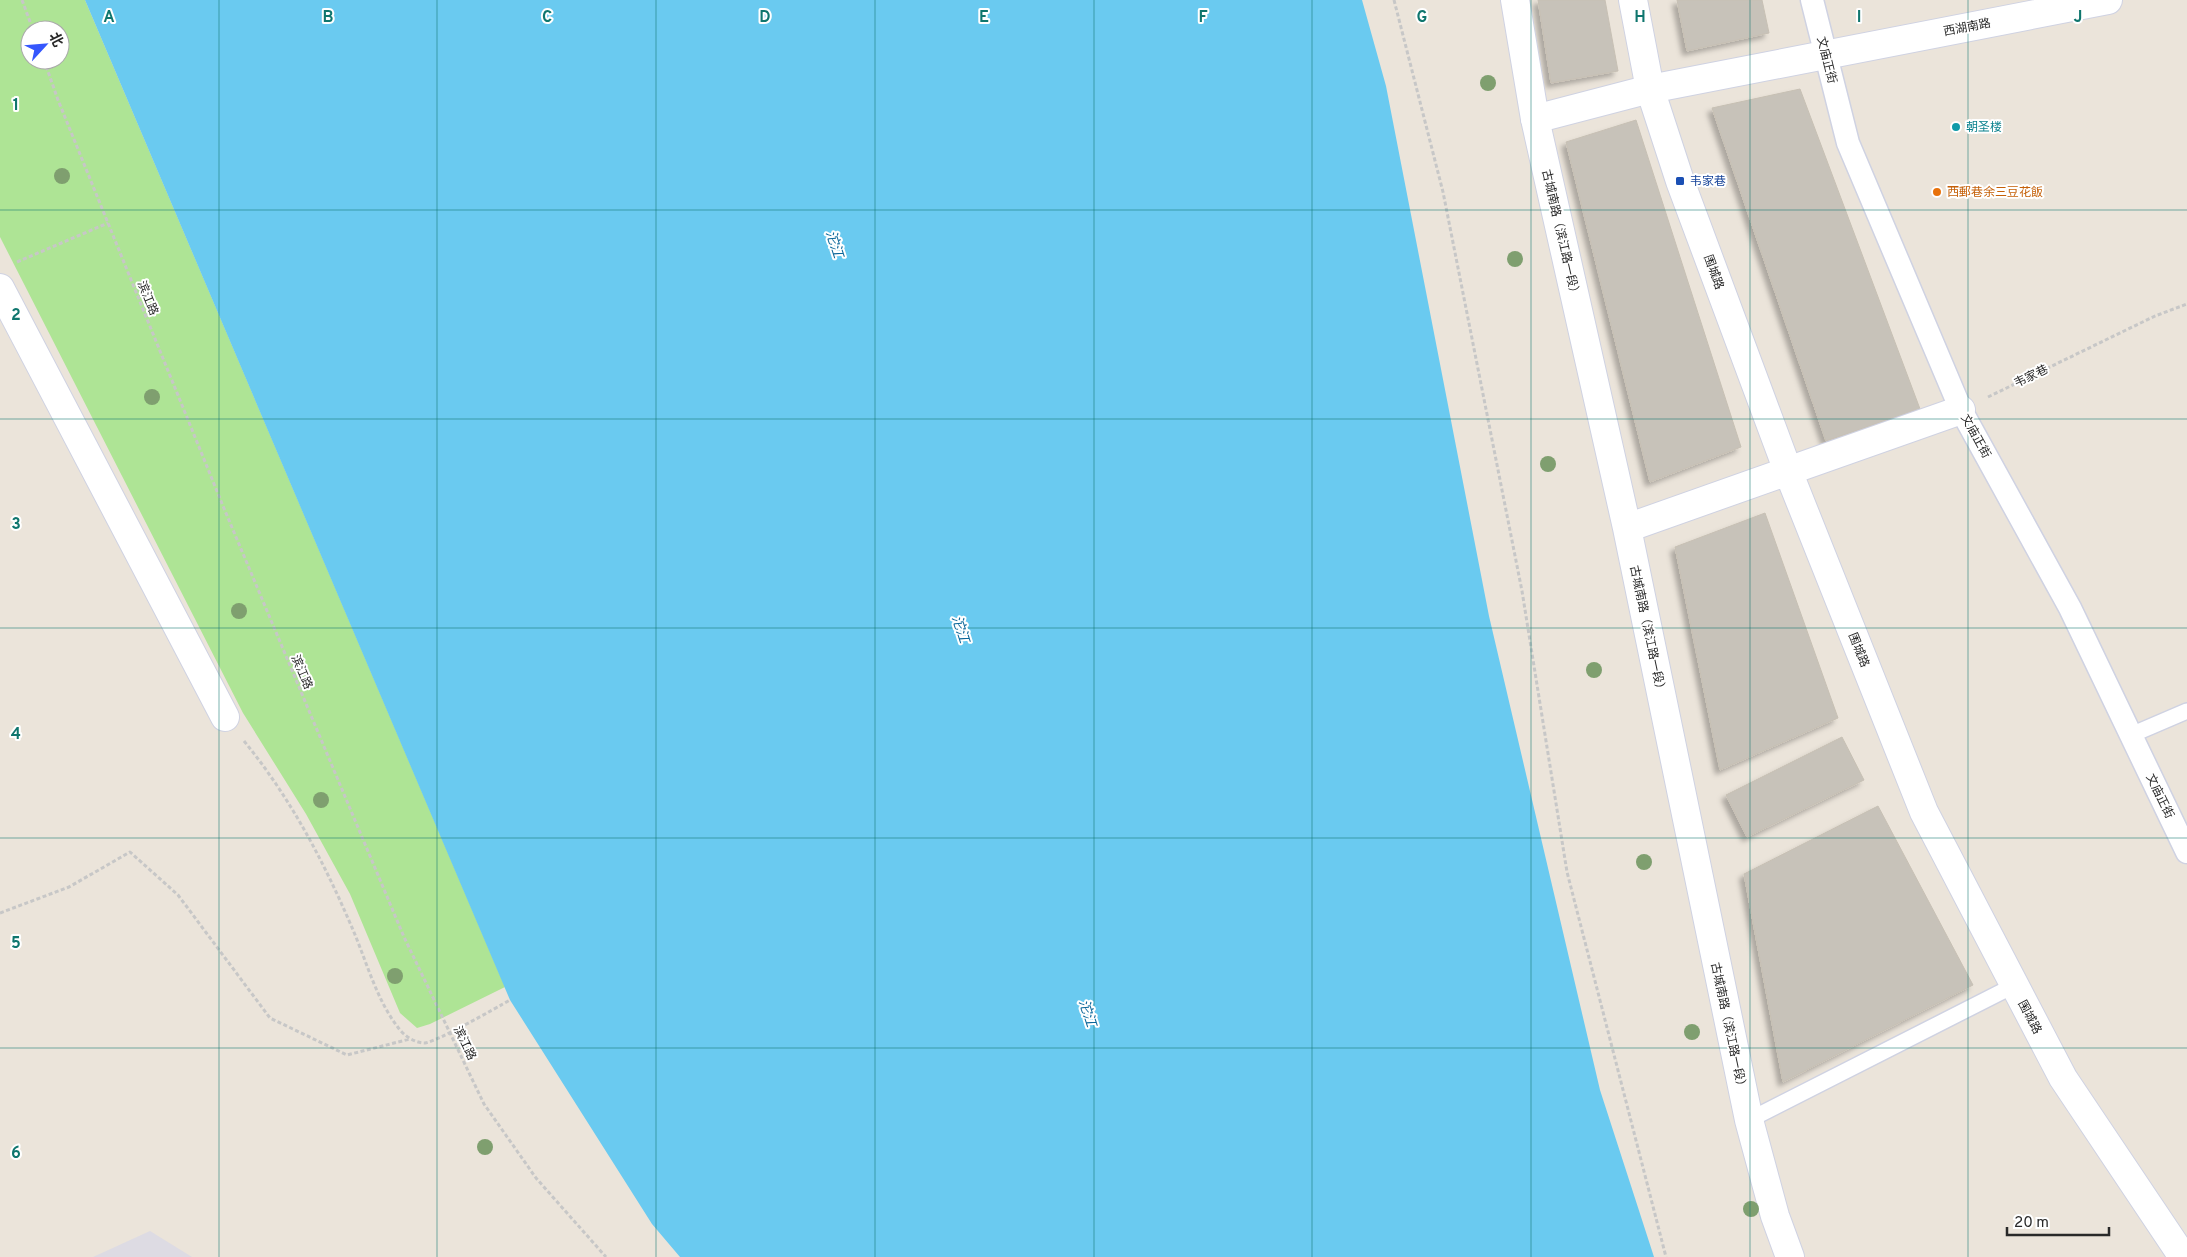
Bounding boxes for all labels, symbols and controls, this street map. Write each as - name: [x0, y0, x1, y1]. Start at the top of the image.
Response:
- text: A: [103, 8, 115, 28]
- text: B: [322, 8, 334, 28]
- text: C: [542, 8, 552, 28]
- text: D: [759, 8, 771, 28]
- text: E: [979, 8, 989, 28]
- text: F: [1198, 8, 1208, 28]
- text: G: [1417, 8, 1427, 28]
- text: H: [1634, 8, 1646, 28]
- text: I: [1857, 8, 1861, 28]
- text: J: [2074, 8, 2082, 28]
- street label: 西湖南路: [1942, 16, 1992, 40]
- north arrow: [20, 20, 70, 70]
- text: 北: [45, 30, 66, 50]
- street label: 文庙正街: [1812, 35, 1840, 85]
- text: 1: [13, 96, 19, 116]
- place label: 朝圣楼: [1966, 120, 2002, 136]
- marker: 朝圣楼: [1950, 121, 1962, 133]
- street label: 古城南路（滨江路一段）: [1537, 168, 1583, 300]
- place label: 韦家巷: [1690, 174, 1726, 190]
- marker: 韦家巷: [1674, 175, 1686, 187]
- place label: 西郵巷余三豆花飯: [1947, 185, 2043, 201]
- marker: 西郵巷余三豆花飯: [1931, 186, 1943, 198]
- water label: 沱江: [821, 229, 847, 262]
- street label: 围城路: [1699, 253, 1727, 292]
- street label: 滨江路: [133, 279, 161, 318]
- text: 2: [11, 306, 21, 326]
- street label: 韦家巷: [2012, 362, 2051, 392]
- street label: 文庙正街: [1956, 412, 1994, 461]
- text: 3: [11, 515, 21, 535]
- street label: 古城南路（滨江路一段）: [1625, 564, 1669, 696]
- water label: 沱江: [947, 614, 973, 647]
- street label: 围城路: [1844, 631, 1872, 670]
- street label: 滨江路: [287, 653, 315, 692]
- text: 4: [11, 725, 21, 745]
- street label: 文庙正街: [2141, 771, 2177, 822]
- text: 5: [11, 934, 21, 954]
- street label: 古城南路（滨江路一段）: [1706, 961, 1750, 1093]
- water label: 沱江: [1074, 998, 1100, 1031]
- street label: 围城路: [2014, 998, 2045, 1037]
- street label: 滨江路: [449, 1024, 479, 1063]
- text: 6: [11, 1144, 21, 1164]
- scale bar: [2007, 1204, 2110, 1236]
- text: 20 m: [2014, 1214, 2049, 1233]

